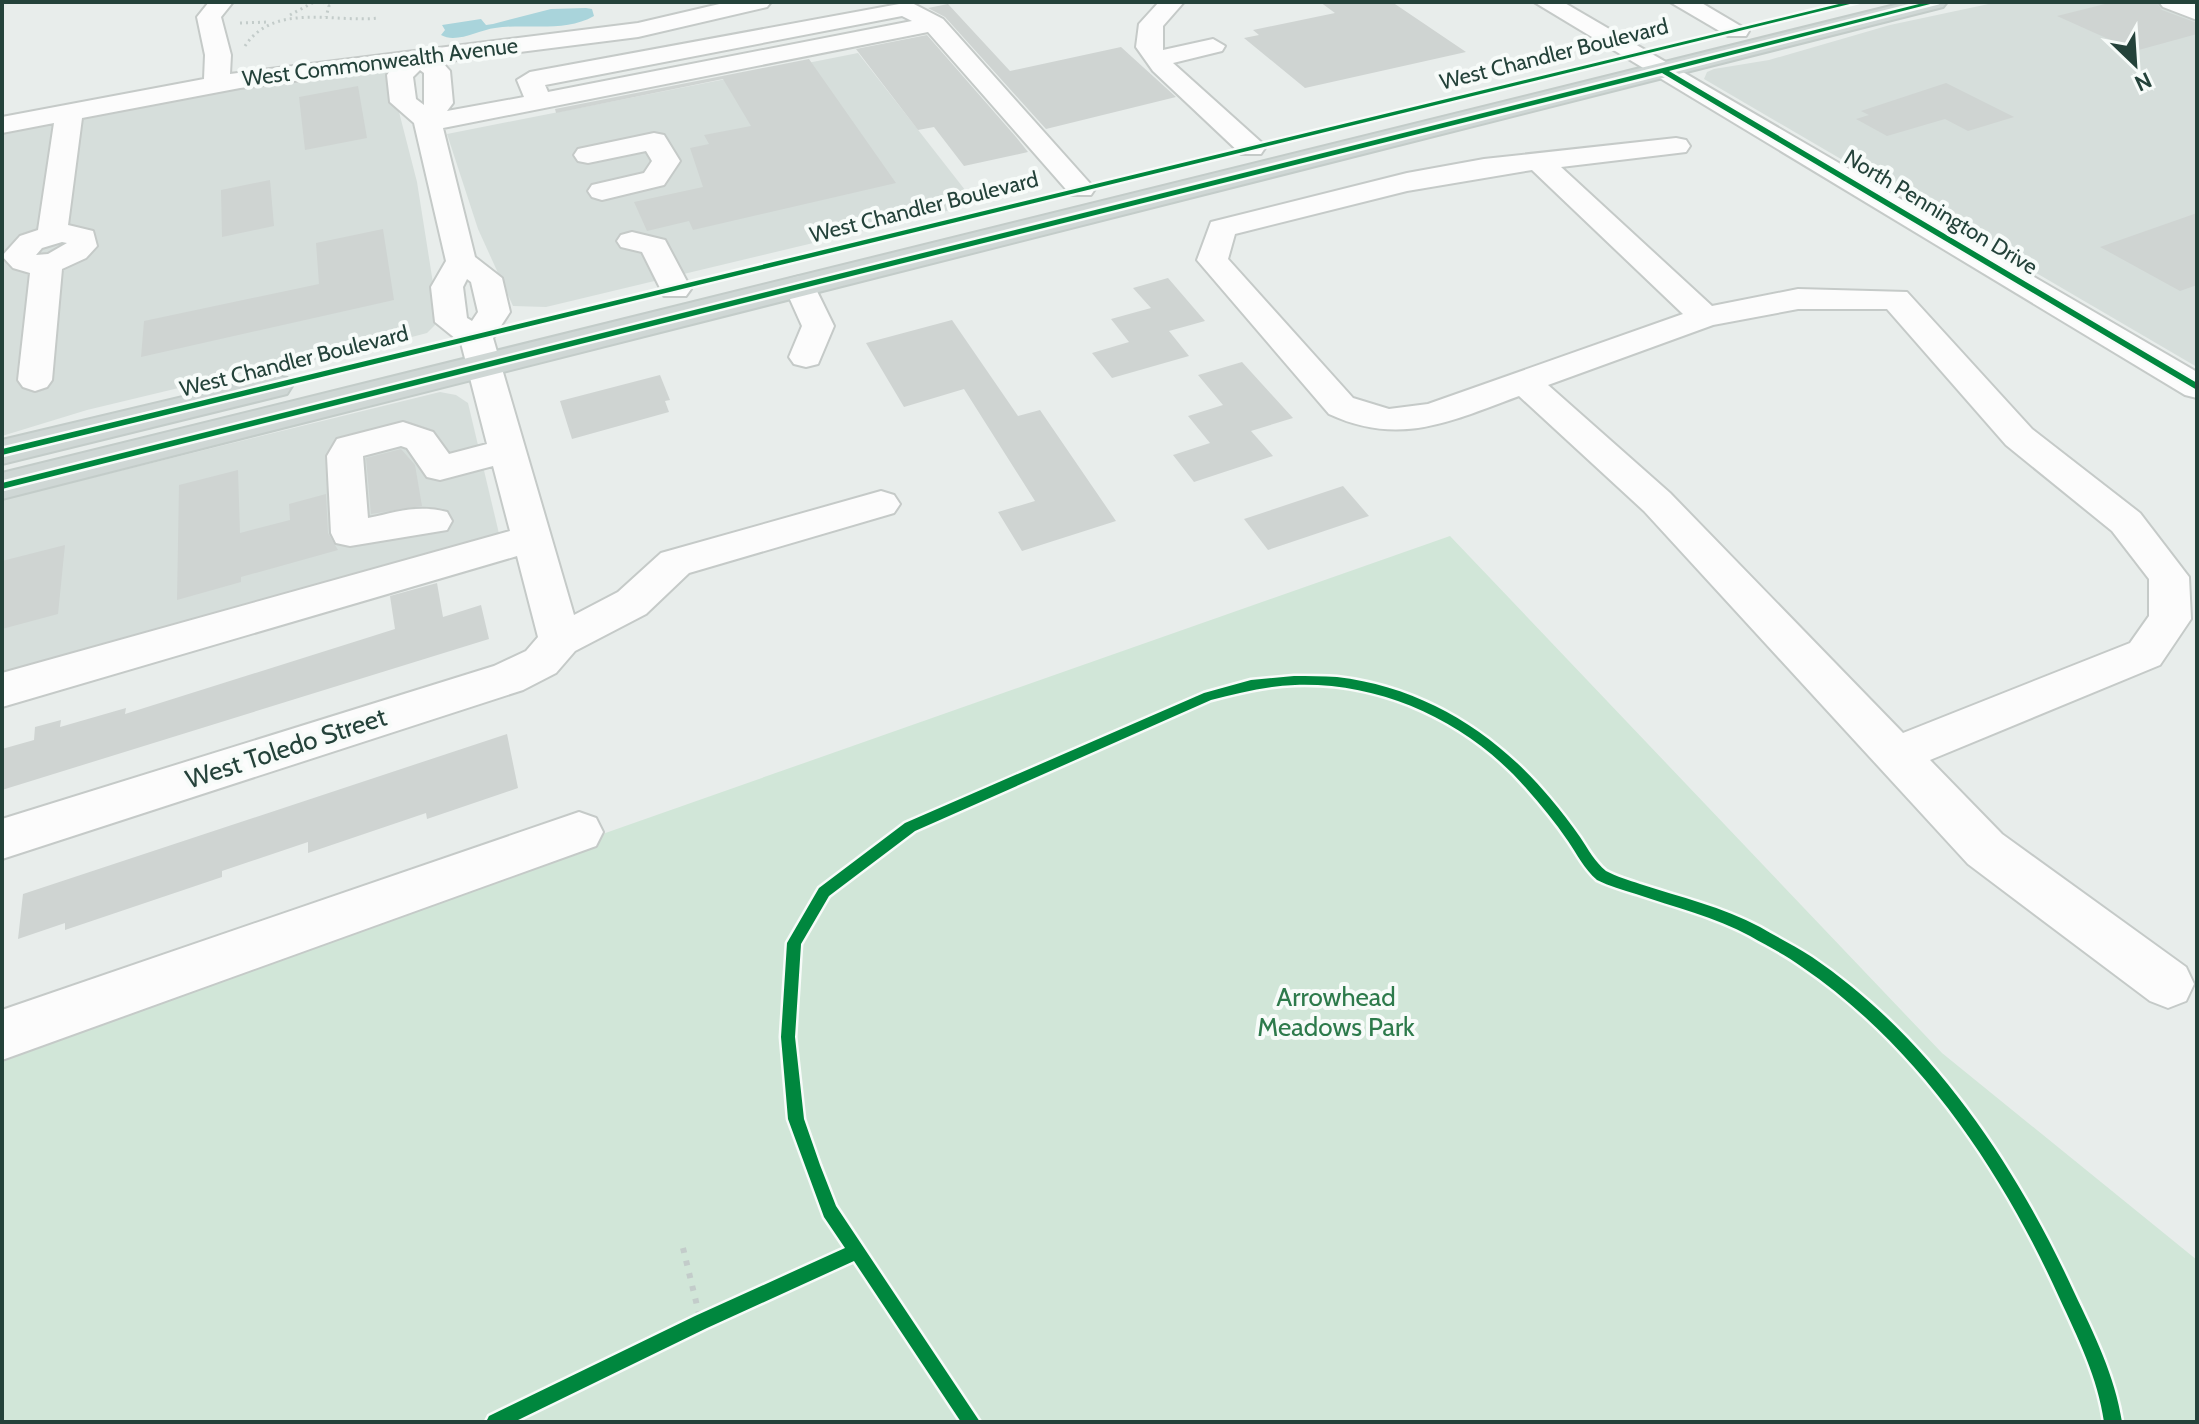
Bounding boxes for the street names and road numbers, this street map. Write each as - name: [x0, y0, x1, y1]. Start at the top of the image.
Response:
- street label: West Chandler Boulevard: [1437, 13, 1671, 95]
- street label: West Commonwealth Avenue: [241, 32, 519, 92]
- street label: North Pennington Drive: [1839, 144, 2043, 280]
- street label: West Chandler Boulevard: [807, 166, 1041, 248]
- street label: West Chandler Boulevard: [177, 320, 411, 402]
- street label: West Toledo Street: [182, 700, 391, 796]

